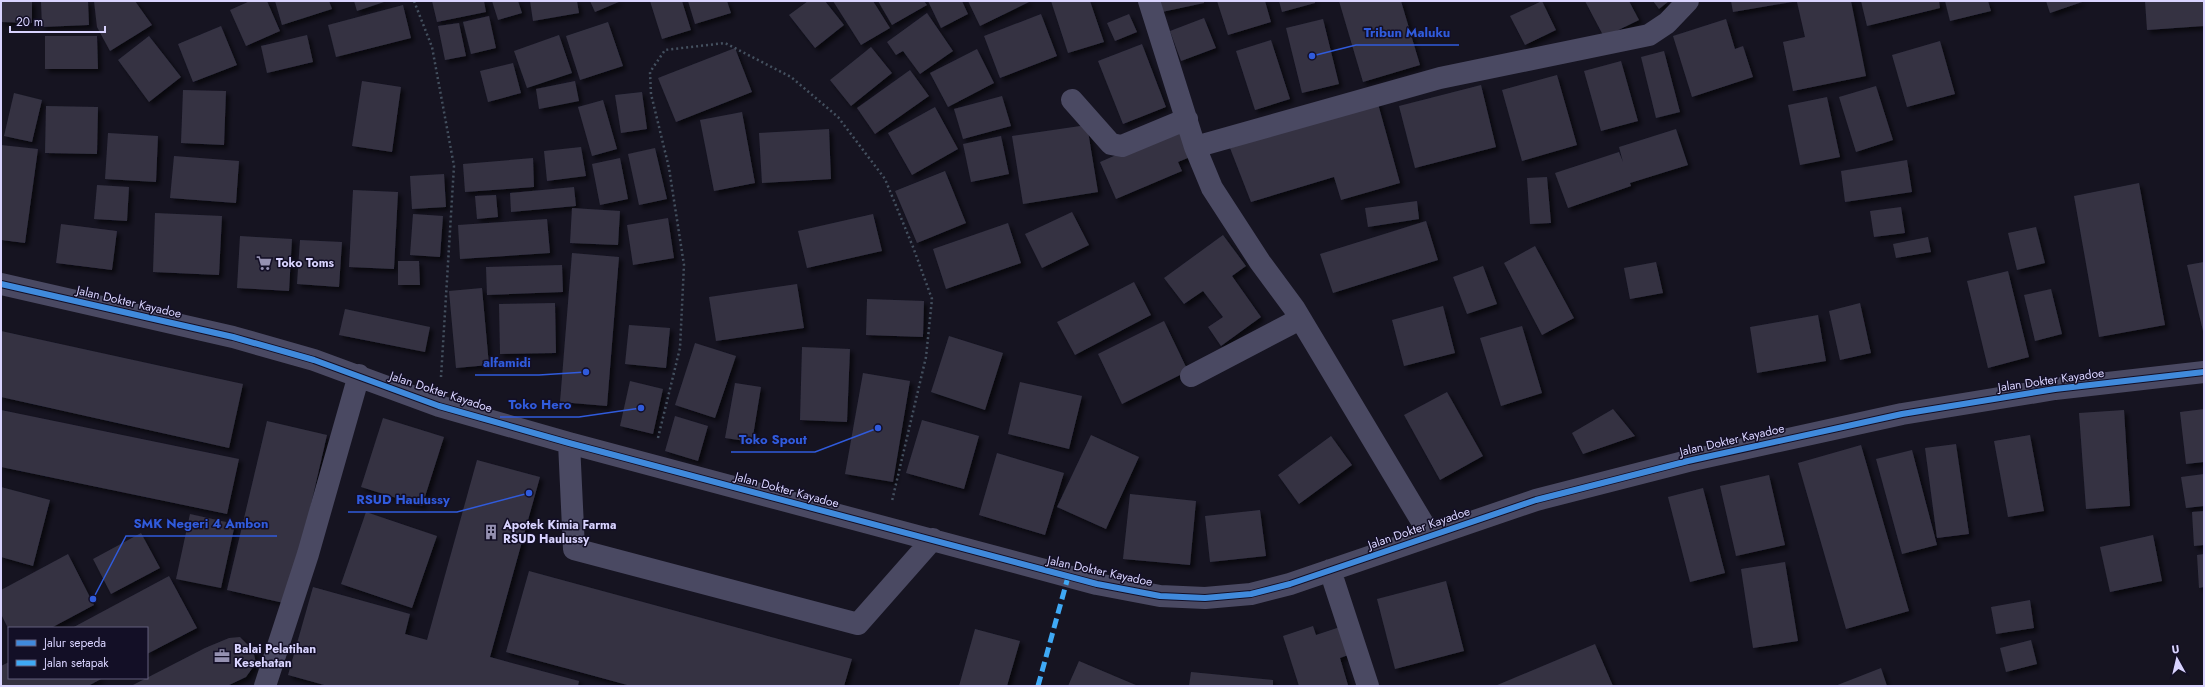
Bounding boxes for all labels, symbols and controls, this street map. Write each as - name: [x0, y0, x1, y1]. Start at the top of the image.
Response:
- scale bar: [10, 8, 105, 34]
- text: 20 m: [16, 13, 43, 31]
- callout: Tribun Maluku: [1356, 20, 1459, 45]
- text: Tribun Maluku: [1364, 23, 1450, 42]
- supermarket icon: Toko Toms: [255, 254, 273, 272]
- place label: Toko Toms: [276, 254, 334, 272]
- street label: Jalan Dokter Kayadoe: [73, 281, 183, 323]
- callout: alfamidi: [475, 350, 539, 375]
- text: alfamidi: [483, 353, 531, 372]
- street label: Jalan Dokter Kayadoe: [1995, 364, 2105, 397]
- street label: Jalan Dokter Kayadoe: [385, 366, 495, 417]
- callout: Toko Hero: [500, 392, 579, 417]
- text: Toko Hero: [508, 395, 572, 414]
- street label: Jalan Dokter Kayadoe: [1676, 419, 1786, 461]
- callout: Toko Spout: [731, 427, 815, 452]
- text: Toko Spout: [739, 430, 808, 449]
- street label: Jalan Dokter Kayadoe: [731, 467, 841, 513]
- callout: RSUD Haulussy: [348, 487, 457, 512]
- text: RSUD Haulussy: [356, 490, 450, 509]
- street label: Jalan Dokter Kayadoe: [1364, 502, 1473, 555]
- callout: SMK Negeri 4 Ambon: [126, 511, 277, 536]
- text: SMK Negeri 4 Ambon: [133, 514, 269, 533]
- place label: Apotek Kimia Farma RSUD Haulussy: [502, 516, 616, 548]
- building icon: Apotek Kimia Farma RSUD Haulussy: [482, 523, 500, 541]
- street label: Jalan Dokter Kayadoe: [1044, 551, 1154, 591]
- legend: [8, 627, 148, 679]
- text: Jalur sepeda: [42, 634, 106, 652]
- north arrow: [2157, 639, 2197, 679]
- place label: Balai Pelatihan Kesehatan: [234, 640, 316, 672]
- text: U: [2171, 641, 2181, 658]
- office icon: Balai Pelatihan Kesehatan: [213, 647, 231, 665]
- text: Jalan setapak: [42, 654, 109, 672]

